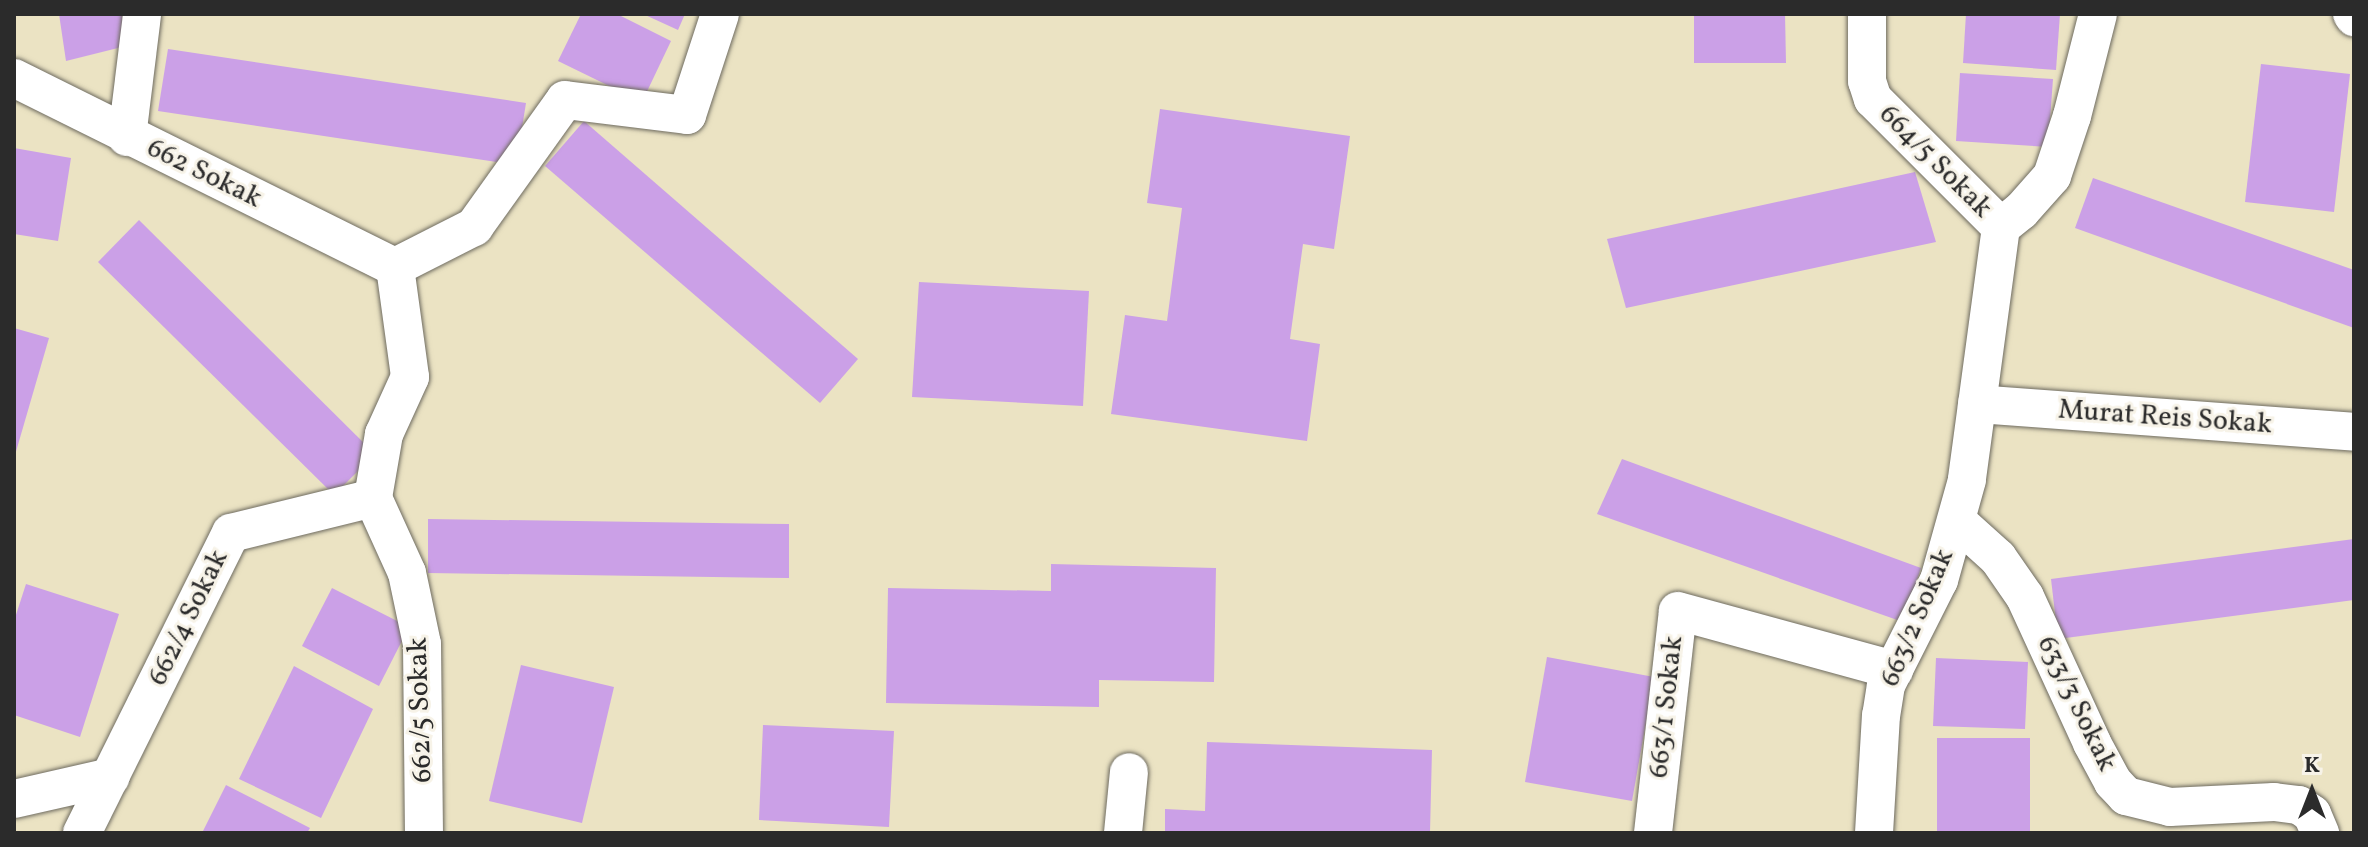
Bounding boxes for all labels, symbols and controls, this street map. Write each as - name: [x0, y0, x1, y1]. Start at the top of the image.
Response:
- street label: 664/5 Sokak: [1871, 98, 1999, 226]
- street label: 662 Sokak: [141, 132, 267, 216]
- street label: Murat Reis Sokak: [2057, 394, 2273, 442]
- street label: 663/2 Sokak: [1874, 544, 1962, 692]
- street label: 662/4 Sokak: [142, 545, 236, 691]
- street label: 633/3 Sokak: [2029, 631, 2123, 777]
- street label: 663/1 Sokak: [1643, 634, 1691, 780]
- street label: 662/5 Sokak: [402, 637, 440, 783]
- north arrow: [2272, 751, 2352, 831]
- text: K: [2304, 751, 2320, 782]

